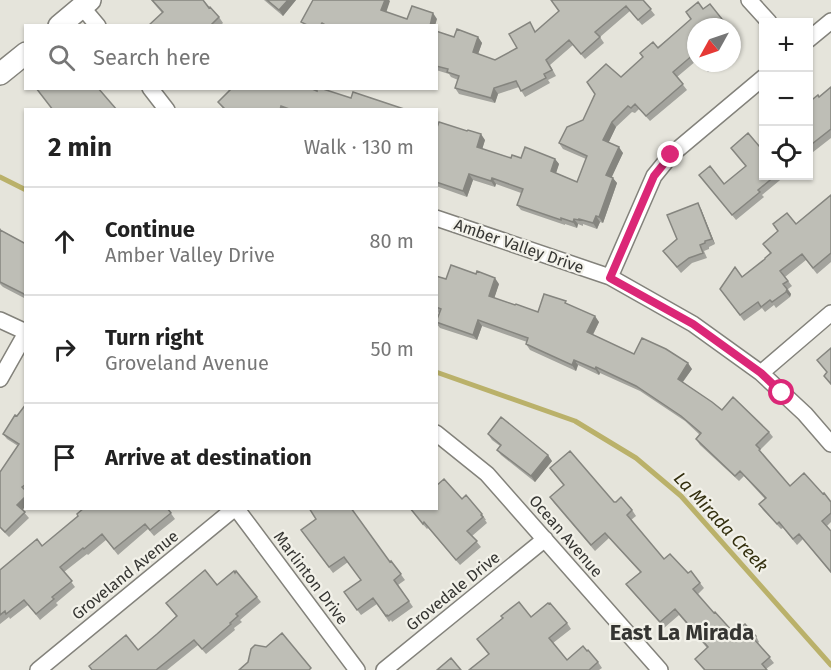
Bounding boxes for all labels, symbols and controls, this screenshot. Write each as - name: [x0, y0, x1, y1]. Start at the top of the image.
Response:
- north arrow: [687, 18, 741, 72]
- map controls: [759, 18, 813, 180]
- button: +: [759, 18, 813, 72]
- search box: [24, 24, 438, 90]
- icon: search: [45, 41, 78, 74]
- text: Search here: [93, 44, 211, 71]
- button: −: [759, 72, 813, 126]
- button: locate: [759, 126, 813, 180]
- text: 2 min: [48, 132, 112, 163]
- text: Walk · 130 m: [304, 135, 414, 159]
- route end: [657, 141, 683, 167]
- street label: Amber Valley Drive: [452, 215, 586, 277]
- text: Continue: [105, 216, 195, 243]
- icon: ahead: [48, 225, 81, 258]
- text: 80 m: [369, 229, 414, 253]
- text: Amber Valley Drive: [105, 243, 275, 267]
- text: Turn right: [105, 324, 204, 351]
- icon: right: [48, 333, 81, 366]
- text: 50 m: [370, 337, 414, 361]
- text: Groveland Avenue: [105, 351, 269, 375]
- route start: [768, 379, 794, 405]
- icon: arrive: [48, 441, 81, 474]
- text: Arrive at destination: [105, 444, 312, 471]
- water label: La Mirada Creek: [669, 467, 773, 577]
- street label: Ocean Avenue: [525, 491, 607, 581]
- street label: Groveland Avenue: [68, 526, 182, 624]
- street label: Marlinton Drive: [270, 528, 352, 628]
- street label: Grovedale Drive: [402, 547, 504, 635]
- district label: East La Mirada: [610, 619, 754, 646]

